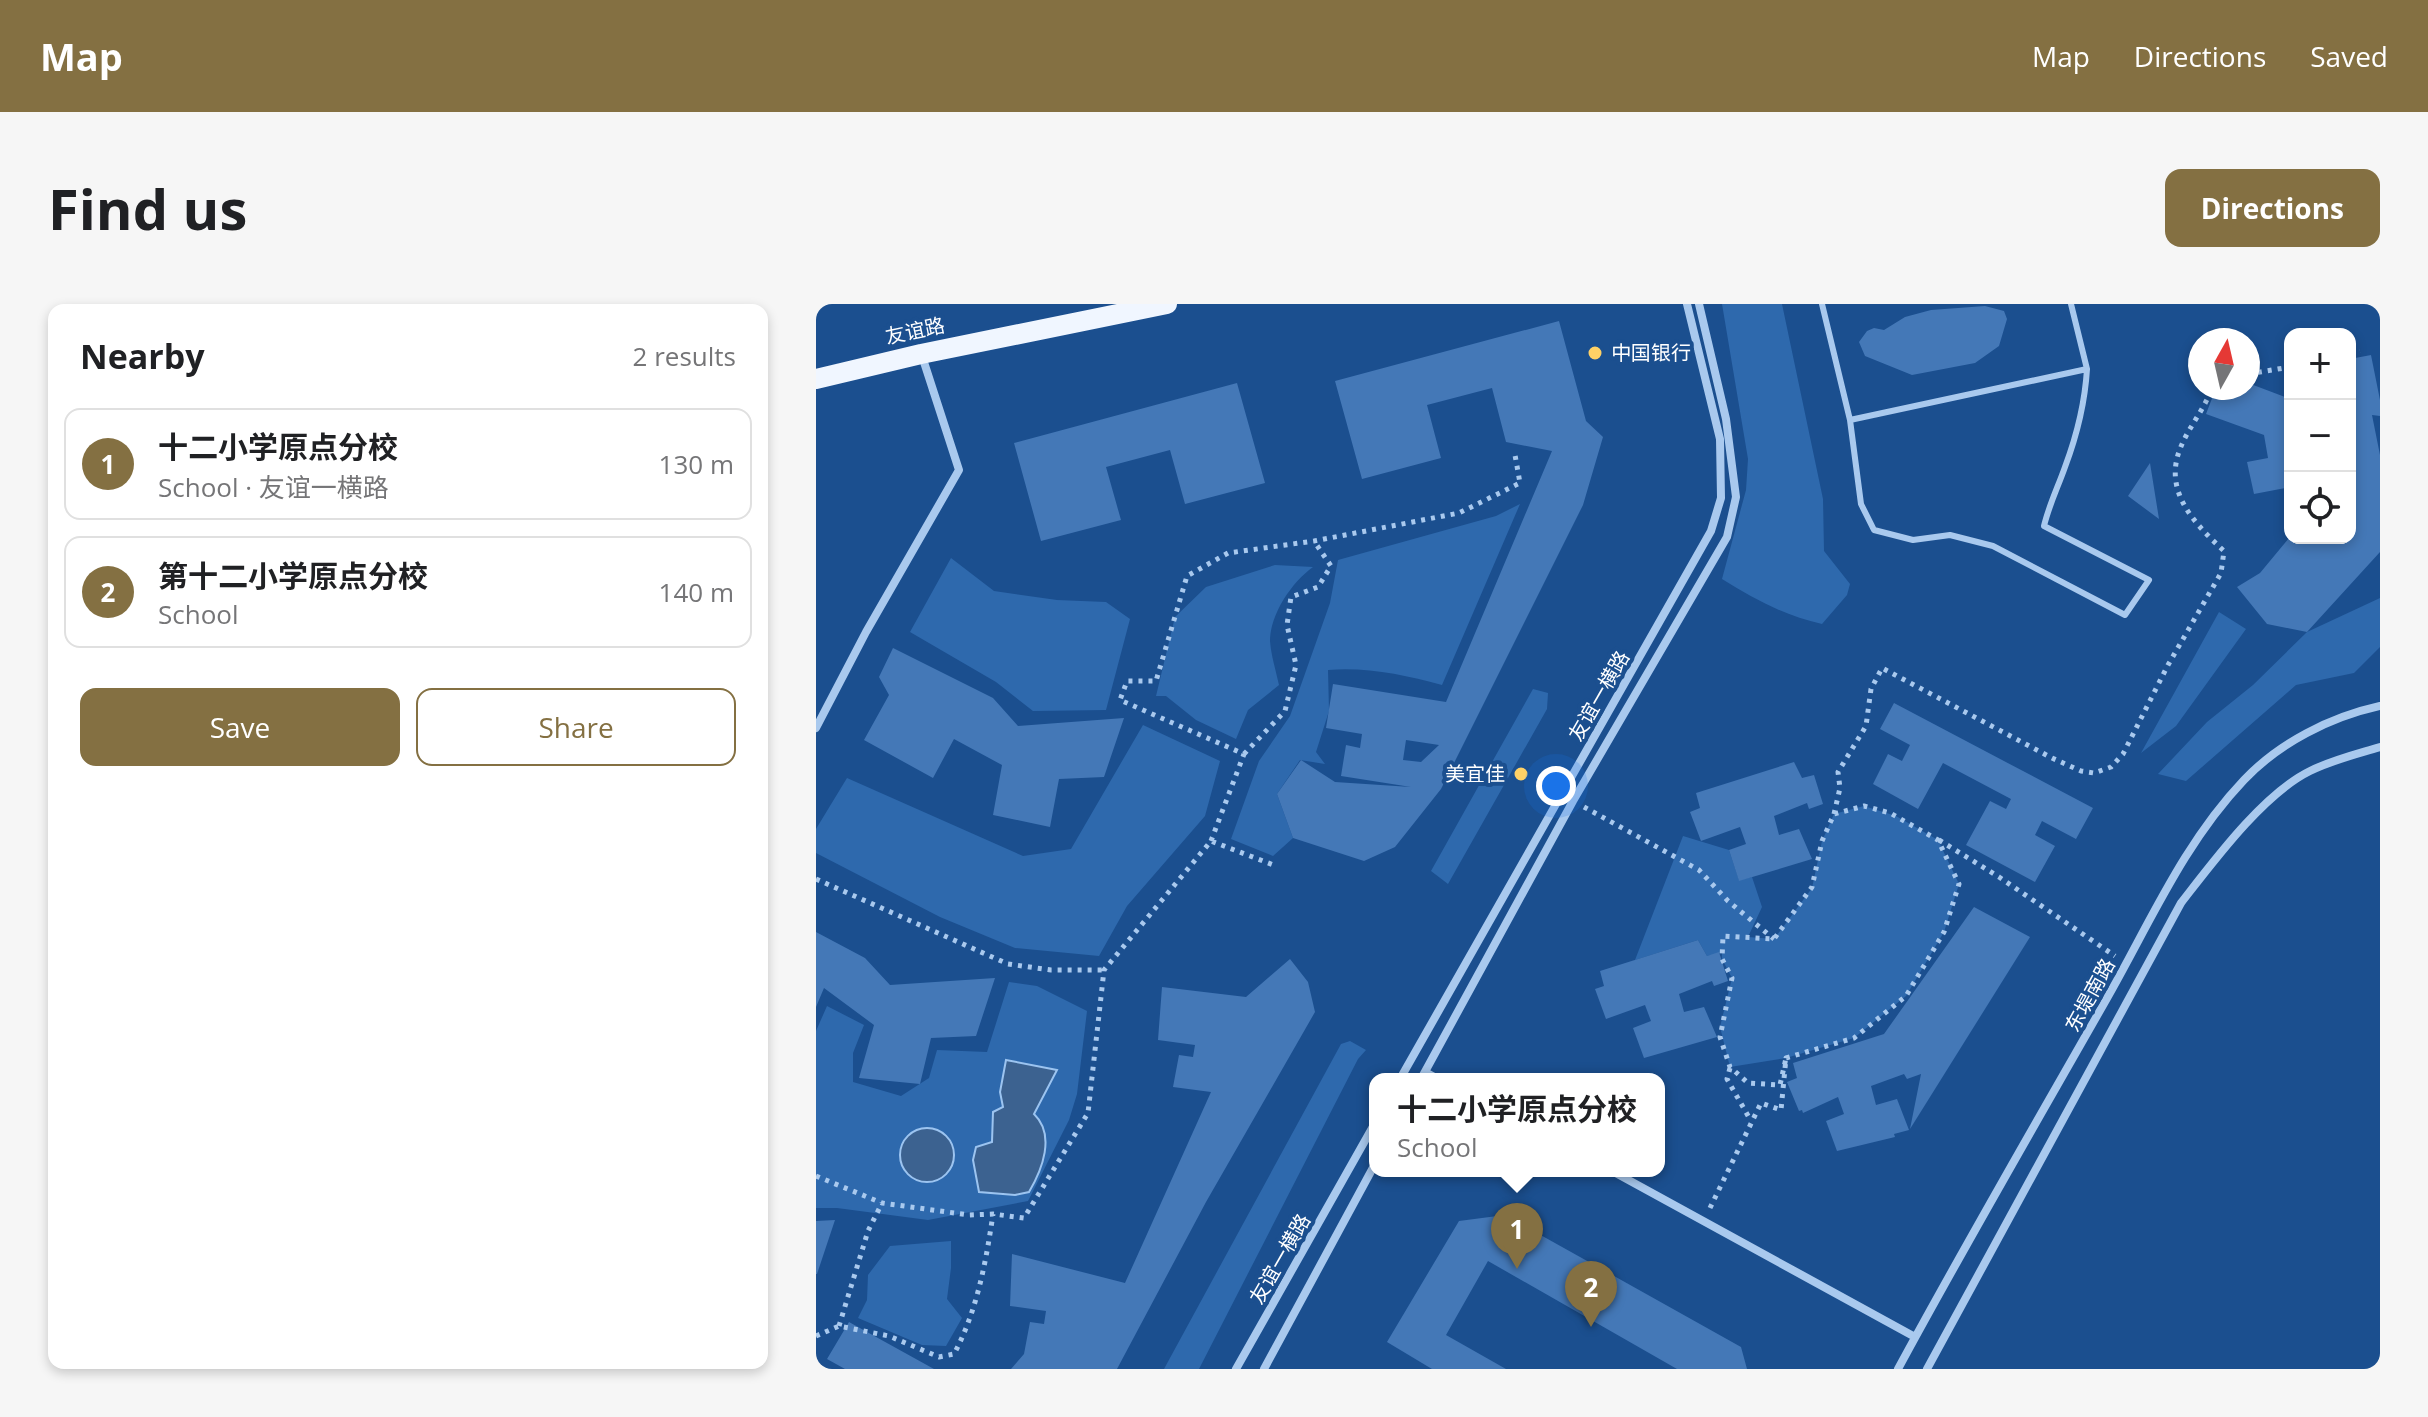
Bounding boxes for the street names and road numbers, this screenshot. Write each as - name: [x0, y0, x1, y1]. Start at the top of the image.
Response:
- street label: 友谊路: [883, 311, 947, 350]
- street label: 友谊一横路: [1562, 646, 1635, 746]
- street label: 东堤南路: [2058, 953, 2121, 1036]
- street label: 友谊一横路: [1243, 1209, 1316, 1309]

